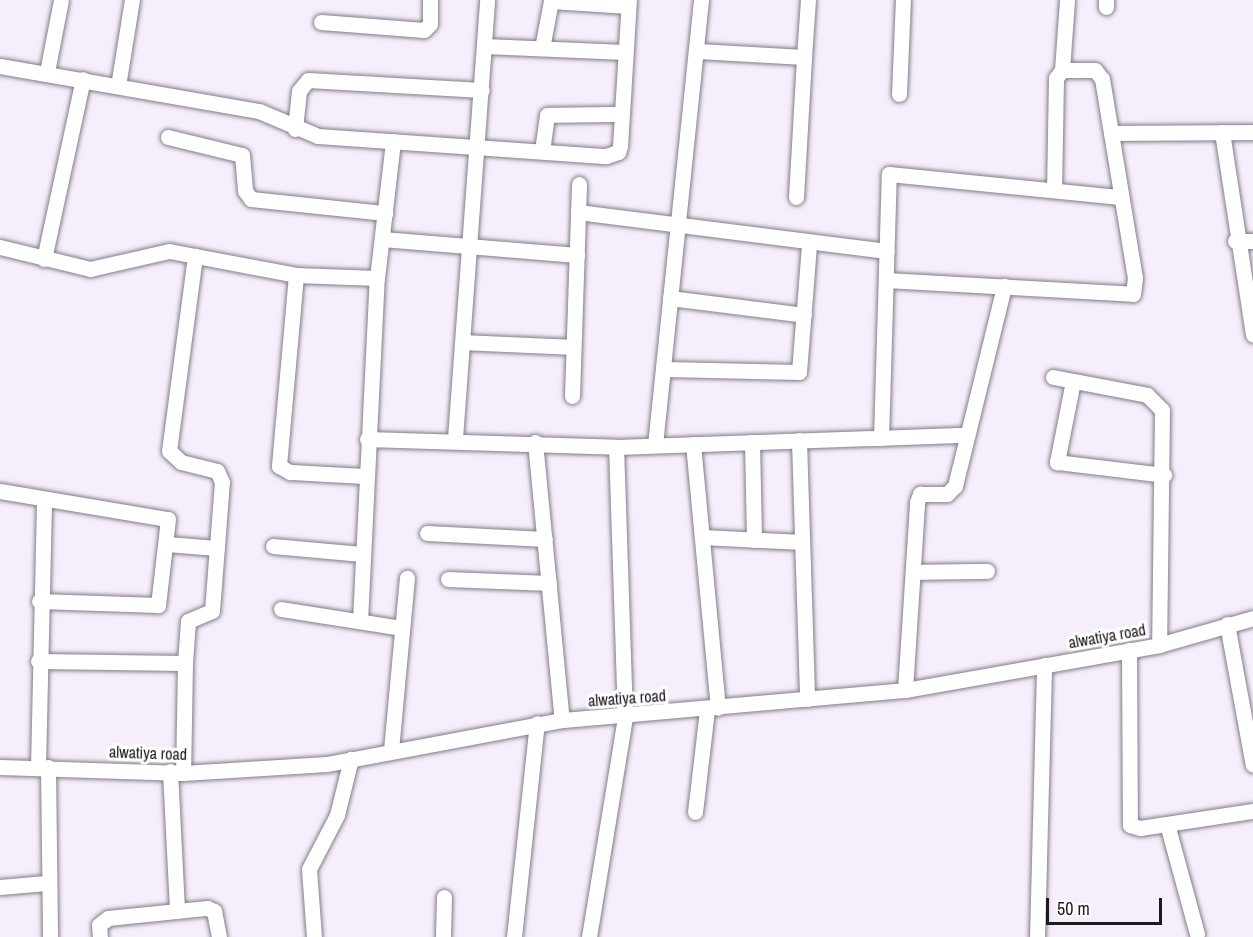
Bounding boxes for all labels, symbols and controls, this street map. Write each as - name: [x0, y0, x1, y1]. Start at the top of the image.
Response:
- street label: alwatiya road: [1067, 620, 1147, 652]
- street label: alwatiya road: [587, 686, 667, 710]
- street label: alwatiya road: [109, 742, 187, 764]
- scale bar: [1049, 886, 1164, 924]
- text: 50 m: [1057, 896, 1090, 921]

